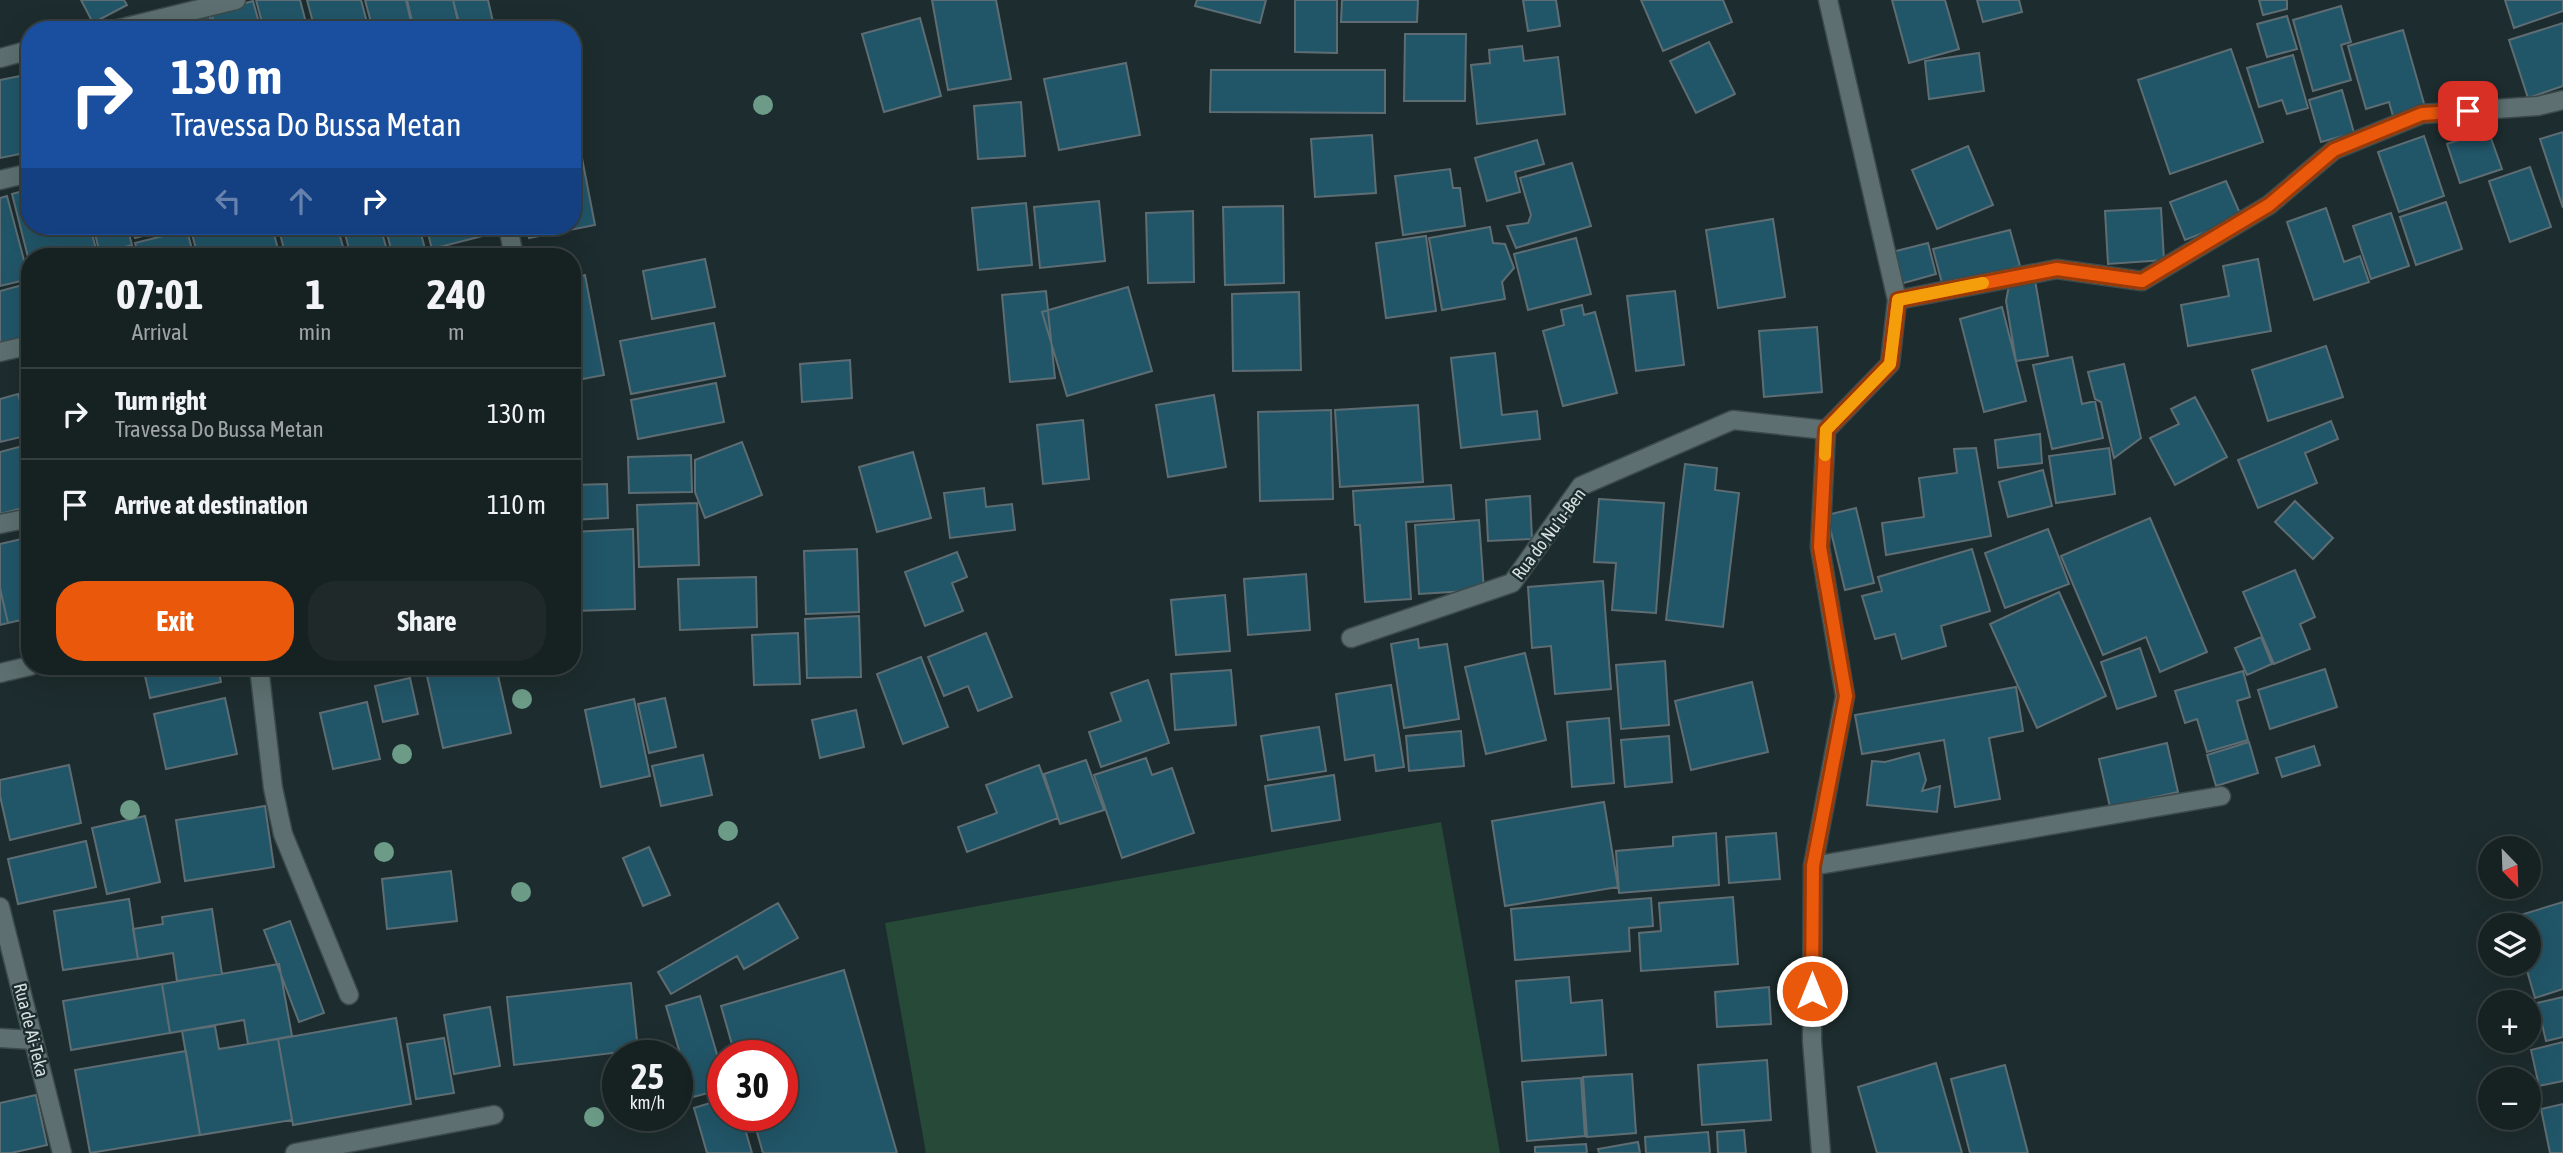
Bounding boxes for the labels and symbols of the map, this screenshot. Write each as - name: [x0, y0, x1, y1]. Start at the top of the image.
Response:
- pin: [2438, 81, 2498, 141]
- street label: Rua do Nu'u-Ben: [1507, 484, 1590, 584]
- north arrow: [2478, 836, 2541, 900]
- position arrow: [1775, 954, 1849, 1028]
- street label: Rua de Ai-Teka: [10, 981, 53, 1079]
- speed limit sign: 30: [707, 1040, 798, 1131]

